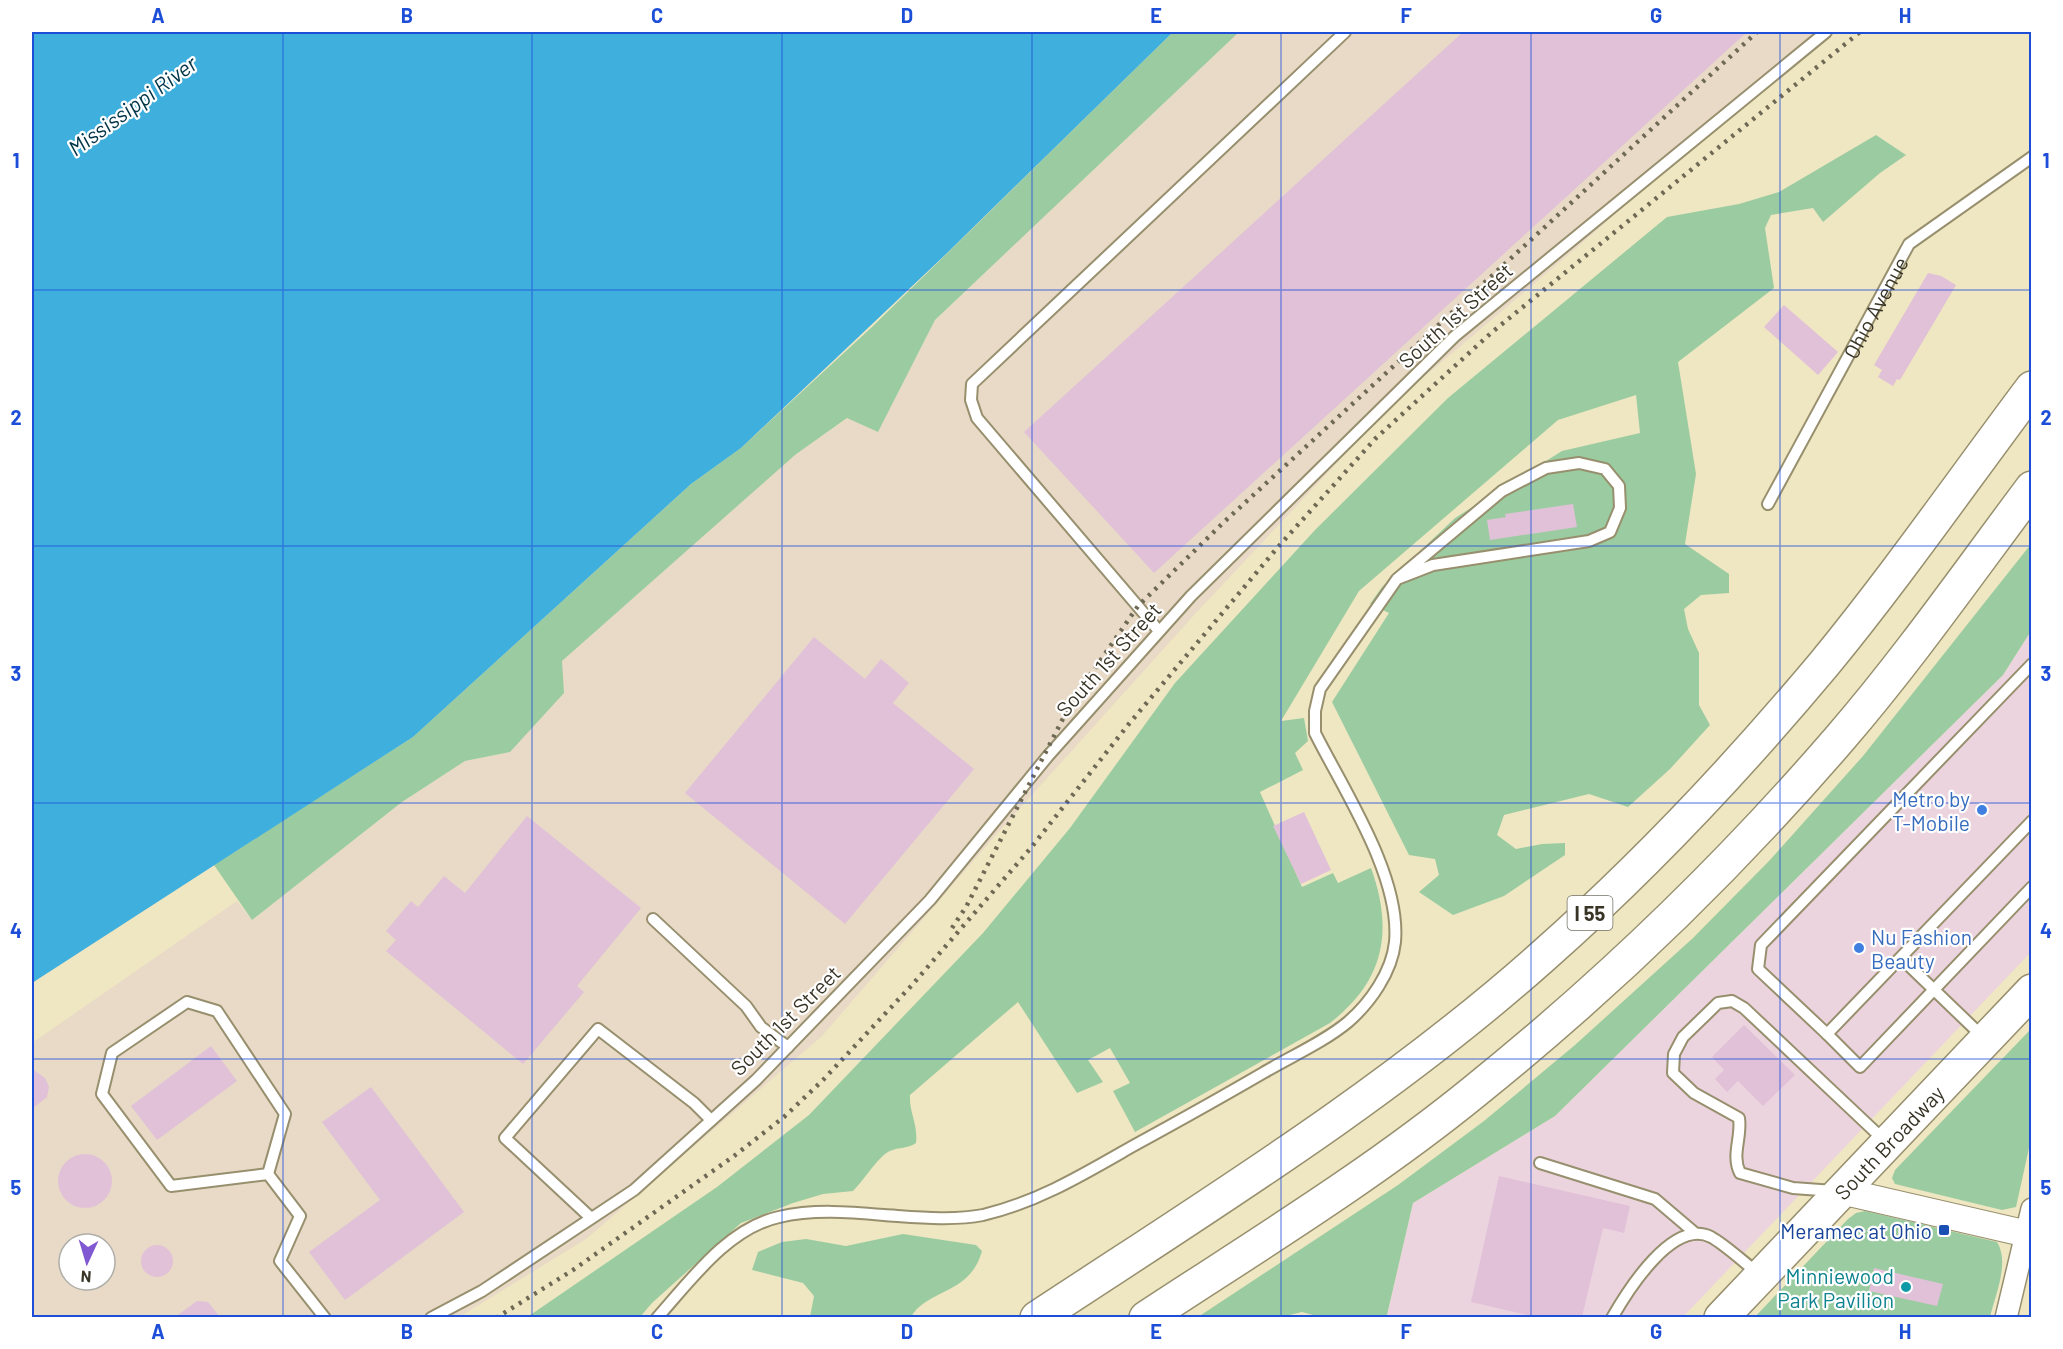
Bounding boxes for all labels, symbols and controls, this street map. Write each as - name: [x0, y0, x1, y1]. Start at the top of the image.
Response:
- text: A: [151, 3, 165, 27]
- text: B: [401, 3, 413, 27]
- text: C: [651, 3, 663, 27]
- text: D: [901, 3, 913, 27]
- text: E: [1150, 3, 1162, 27]
- text: F: [1400, 3, 1412, 27]
- text: G: [1650, 3, 1662, 27]
- text: H: [1899, 3, 1911, 27]
- water label: Mississippi River: [63, 49, 202, 160]
- text: 1: [12, 148, 20, 172]
- text: 1: [2042, 148, 2050, 172]
- street label: Ohio Avenue: [1837, 252, 1913, 362]
- street label: South 1st Street: [1393, 257, 1517, 373]
- text: 2: [10, 405, 22, 429]
- text: 2: [2040, 405, 2052, 429]
- street label: South 1st Street: [1050, 597, 1166, 721]
- text: 3: [11, 661, 21, 685]
- text: 3: [2041, 661, 2051, 685]
- place label: Metro by T-Mobile: [1892, 786, 1970, 835]
- marker: Metro by T-Mobile: [1975, 803, 1989, 817]
- road number: I 55: [1568, 896, 1612, 930]
- text: 4: [10, 918, 22, 942]
- text: 4: [2040, 918, 2052, 942]
- place label: Nu Fashion Beauty: [1871, 924, 1972, 973]
- marker: Nu Fashion Beauty: [1852, 941, 1866, 955]
- street label: South 1st Street: [725, 960, 845, 1080]
- street label: South Broadway: [1828, 1080, 1949, 1204]
- text: 5: [11, 1175, 22, 1199]
- text: 5: [2041, 1175, 2052, 1199]
- place label: Meramec at Ohio: [1780, 1218, 1932, 1243]
- marker: Meramec at Ohio: [1937, 1223, 1951, 1237]
- north arrow: [57, 1232, 117, 1292]
- place label: Minniewood Park Pavilion: [1777, 1263, 1894, 1312]
- text: N: [80, 1268, 92, 1287]
- marker: Minniewood Park Pavilion: [1899, 1280, 1913, 1294]
- text: A: [151, 1319, 165, 1343]
- text: B: [401, 1319, 413, 1343]
- text: C: [651, 1319, 663, 1343]
- text: D: [901, 1319, 913, 1343]
- text: E: [1150, 1319, 1162, 1343]
- text: F: [1400, 1319, 1412, 1343]
- text: G: [1650, 1319, 1662, 1343]
- text: H: [1899, 1319, 1911, 1343]

